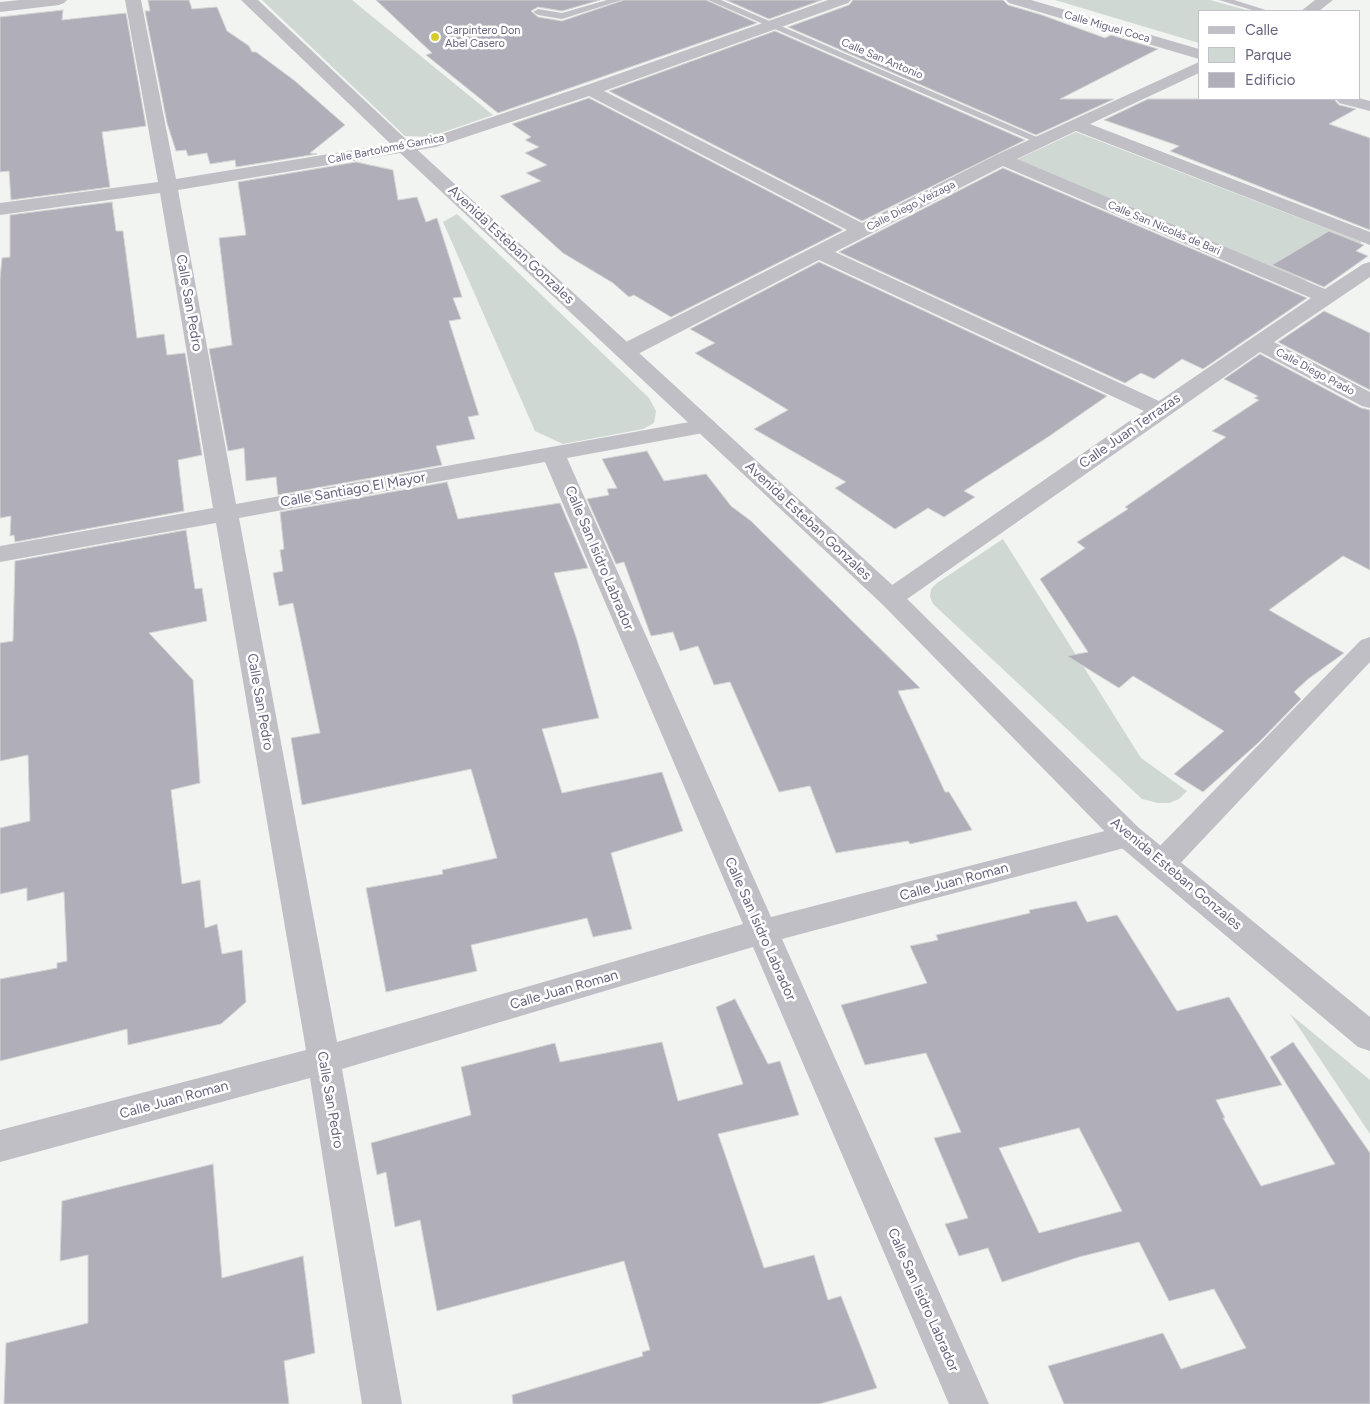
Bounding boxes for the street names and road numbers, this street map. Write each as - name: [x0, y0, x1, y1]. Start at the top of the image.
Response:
- street label: Calle Miguel Coca: [1063, 8, 1151, 46]
- street label: Calle San Antonio: [839, 36, 925, 82]
- street label: Calle Bartolomé Garnica: [327, 131, 445, 167]
- street label: Calle Diego Veizaga: [865, 178, 957, 234]
- street label: Avenida Esteban Gonzales: [445, 182, 577, 308]
- street label: Calle San Nicolás de Bari: [1106, 198, 1222, 258]
- street label: Calle San Pedro: [172, 253, 206, 353]
- street label: Calle Diego Prado: [1273, 346, 1357, 398]
- street label: Calle Juan Terrazas: [1076, 390, 1184, 472]
- street label: Avenida Esteban Gonzales: [742, 458, 874, 584]
- street label: Calle Santiago El Mayor: [279, 469, 427, 511]
- street label: Calle San Isidro Labrador: [561, 483, 637, 633]
- street label: Calle San Pedro: [243, 652, 277, 752]
- street label: Avenida Esteban Gonzales: [1107, 814, 1245, 934]
- street label: Calle San Isidro Labrador: [721, 855, 799, 1003]
- street label: Calle Juan Roman: [898, 859, 1010, 905]
- street label: Calle Juan Roman: [508, 967, 620, 1013]
- street label: Calle San Pedro: [313, 1050, 347, 1150]
- street label: Calle Juan Roman: [118, 1077, 230, 1123]
- street label: Calle San Isidro Labrador: [884, 1226, 962, 1374]

